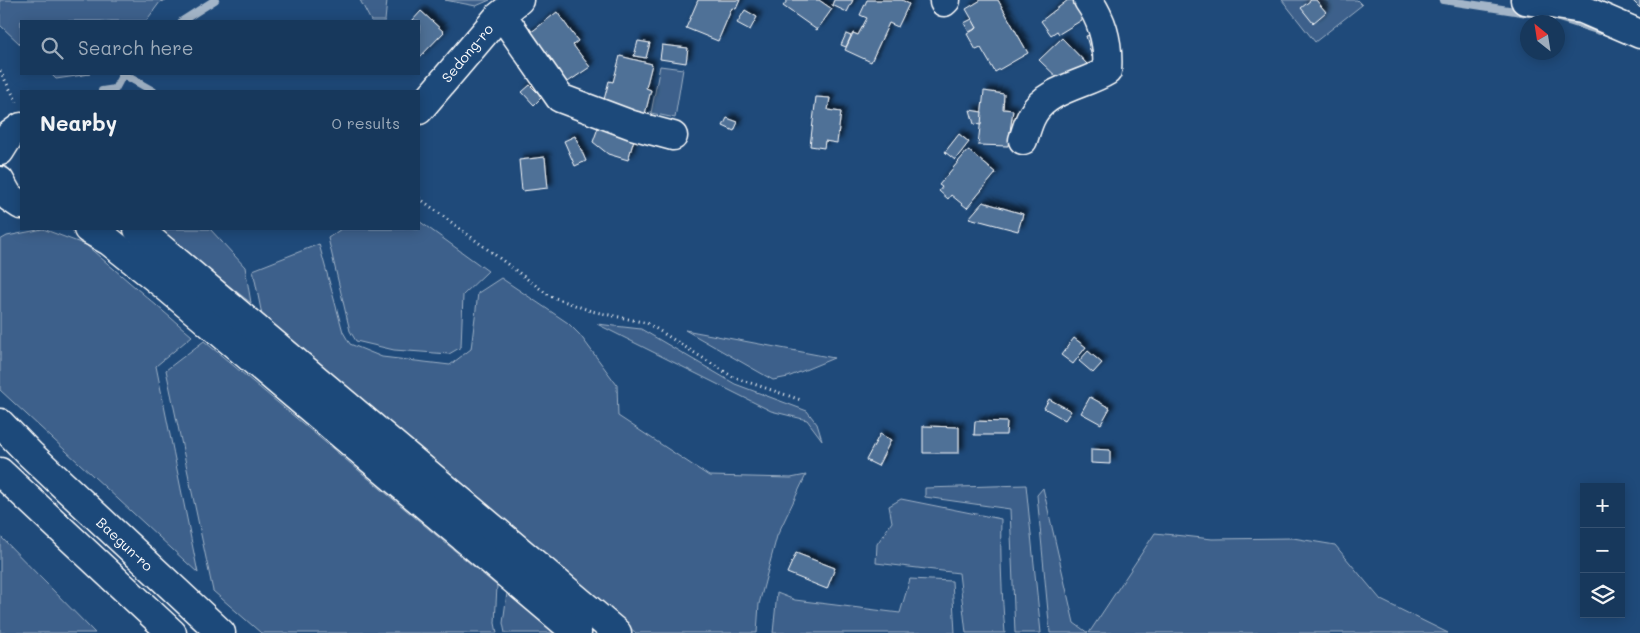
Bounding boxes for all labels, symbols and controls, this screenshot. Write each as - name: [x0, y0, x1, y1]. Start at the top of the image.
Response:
- north arrow: [1520, 15, 1565, 60]
- search box: [20, 20, 420, 75]
- street label: Sedong-ro: [437, 20, 497, 86]
- icon: search: [38, 34, 66, 62]
- text: Search here: [78, 35, 194, 60]
- text: Nearby: [40, 109, 117, 136]
- text: 0 results: [332, 112, 400, 133]
- map controls: [1580, 483, 1625, 618]
- button: +: [1580, 483, 1625, 528]
- street label: Baegun-ro: [93, 513, 157, 575]
- button: −: [1580, 528, 1625, 573]
- button: layers: [1580, 573, 1625, 618]

